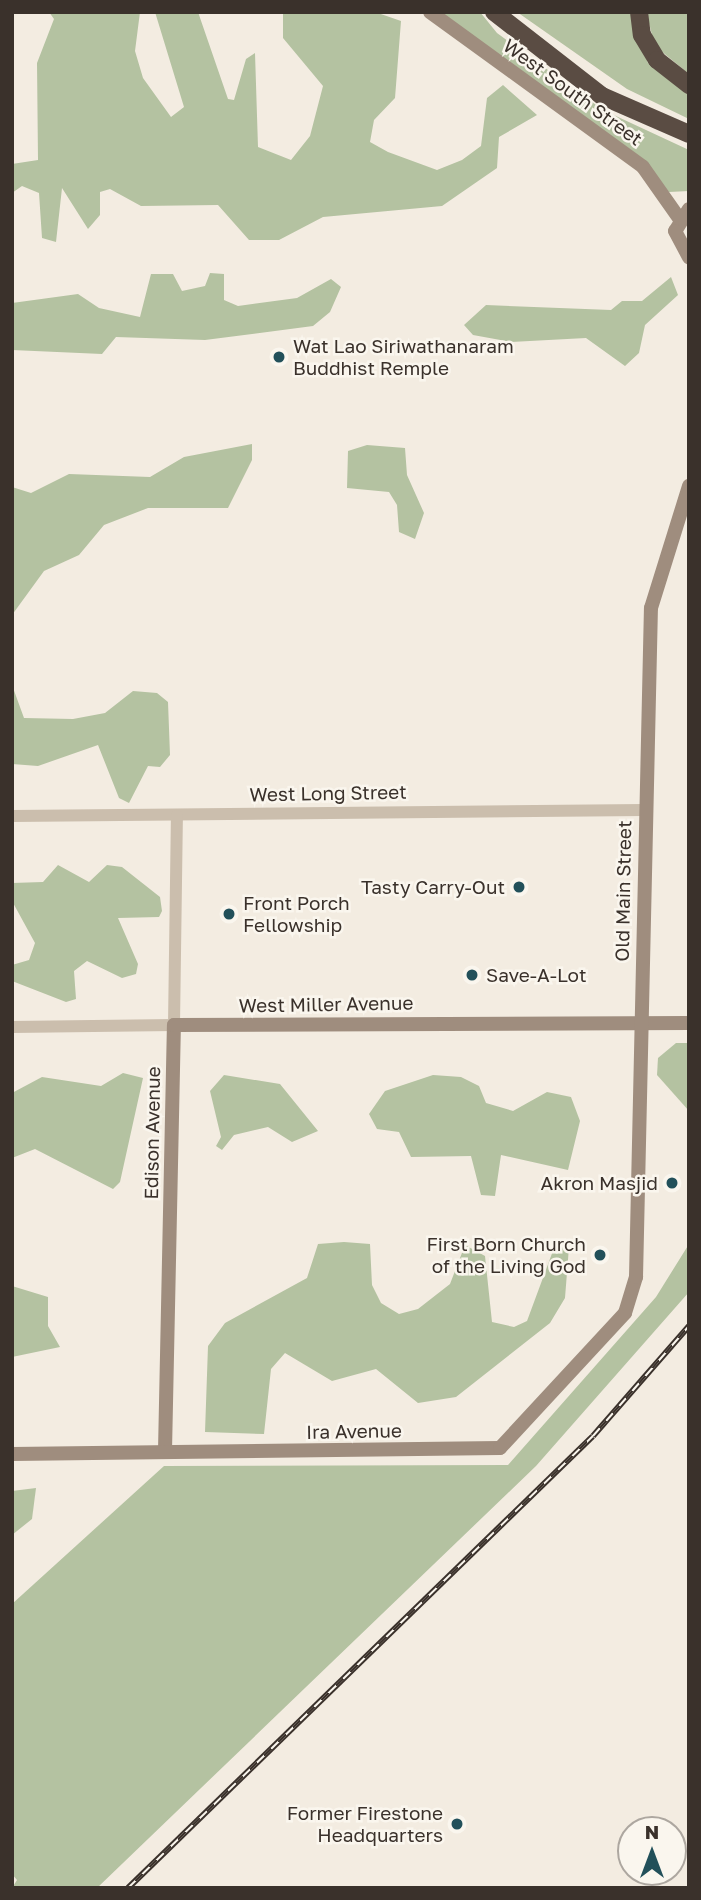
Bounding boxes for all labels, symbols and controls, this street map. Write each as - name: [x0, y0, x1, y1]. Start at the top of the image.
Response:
- street label: West South Street: [499, 34, 647, 150]
- place label: Wat Lao Siriwathanaram Buddhist Remple: [293, 335, 514, 379]
- marker: Wat Lao Siriwathanaram Buddhist Remple: [271, 349, 287, 365]
- street label: West Long Street: [249, 780, 407, 806]
- street label: Old Main Street: [610, 820, 636, 962]
- place label: Tasty Carry-Out: [361, 876, 505, 898]
- marker: Tasty Carry-Out: [511, 879, 527, 895]
- place label: Front Porch Fellowship: [243, 892, 350, 936]
- marker: Front Porch Fellowship: [221, 906, 237, 922]
- place label: Save-A-Lot: [486, 964, 587, 986]
- marker: Save-A-Lot: [464, 967, 480, 983]
- street label: West Miller Avenue: [239, 991, 413, 1017]
- street label: Edison Avenue: [139, 1066, 165, 1200]
- place label: Akron Masjid: [540, 1172, 658, 1194]
- marker: Akron Masjid: [664, 1175, 680, 1191]
- place label: First Born Church of the Living God: [426, 1233, 586, 1277]
- marker: First Born Church of the Living God: [592, 1247, 608, 1263]
- street label: Ira Avenue: [306, 1419, 402, 1443]
- place label: Former Firestone Headquarters: [287, 1802, 443, 1846]
- marker: Former Firestone Headquarters: [449, 1816, 465, 1832]
- north arrow: [617, 1816, 687, 1886]
- text: N: [645, 1820, 659, 1843]

